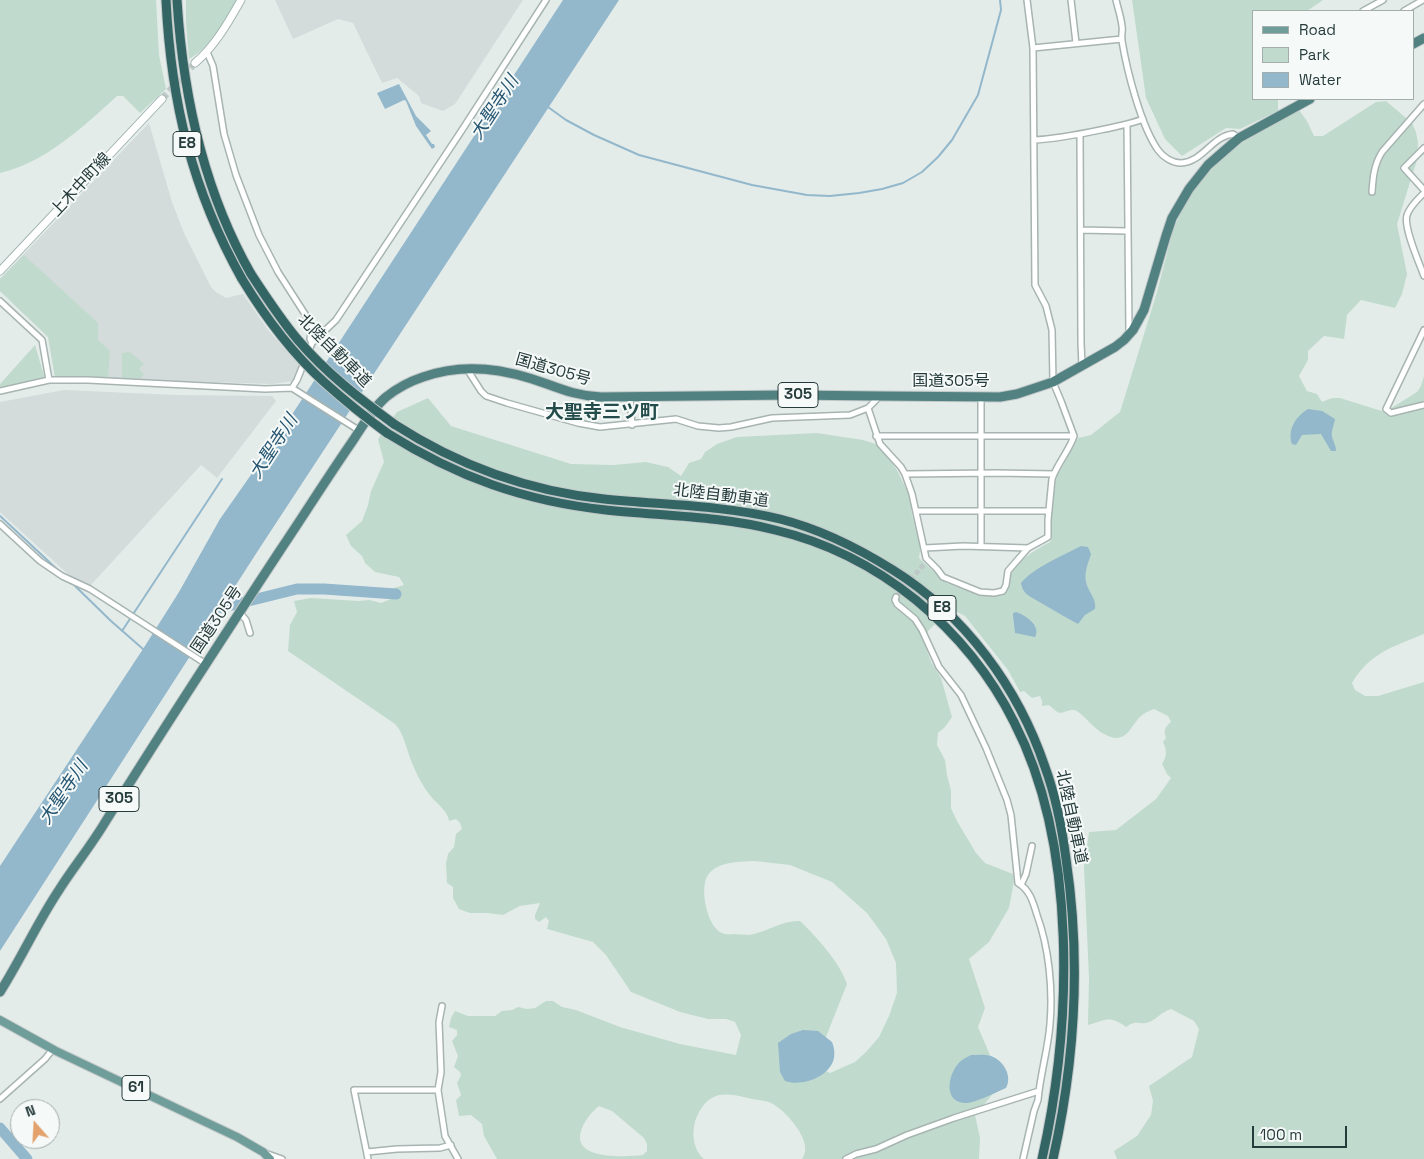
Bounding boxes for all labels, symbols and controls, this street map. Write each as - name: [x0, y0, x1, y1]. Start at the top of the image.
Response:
- legend: [1252, 10, 1414, 100]
- text: Road: [1299, 20, 1336, 39]
- text: Park: [1299, 45, 1330, 64]
- text: Water: [1299, 70, 1341, 89]
- water label: 大聖寺川: [466, 72, 524, 144]
- road number: E8: [173, 132, 201, 156]
- street label: 上木中町線: [47, 149, 115, 221]
- street label: 北陸自動車道: [293, 310, 375, 392]
- street label: 国道305号: [513, 350, 593, 390]
- street label: 国道305号: [912, 372, 990, 392]
- road number: 305: [778, 382, 818, 408]
- district label: 大聖寺三ツ町: [545, 402, 659, 424]
- water label: 大聖寺川: [245, 411, 303, 483]
- street label: 北陸自動車道: [672, 481, 770, 511]
- street label: 国道305号: [187, 583, 247, 657]
- road number: E8: [928, 596, 956, 620]
- water label: 大聖寺川: [35, 757, 93, 829]
- street label: 北陸自動車道: [1052, 768, 1090, 866]
- road number: 305: [99, 786, 139, 812]
- road number: 61: [122, 1076, 150, 1100]
- north arrow: [10, 1099, 60, 1149]
- text: N: [23, 1101, 38, 1121]
- scale bar: [1254, 1116, 1349, 1148]
- text: 100 m: [1260, 1125, 1302, 1144]

